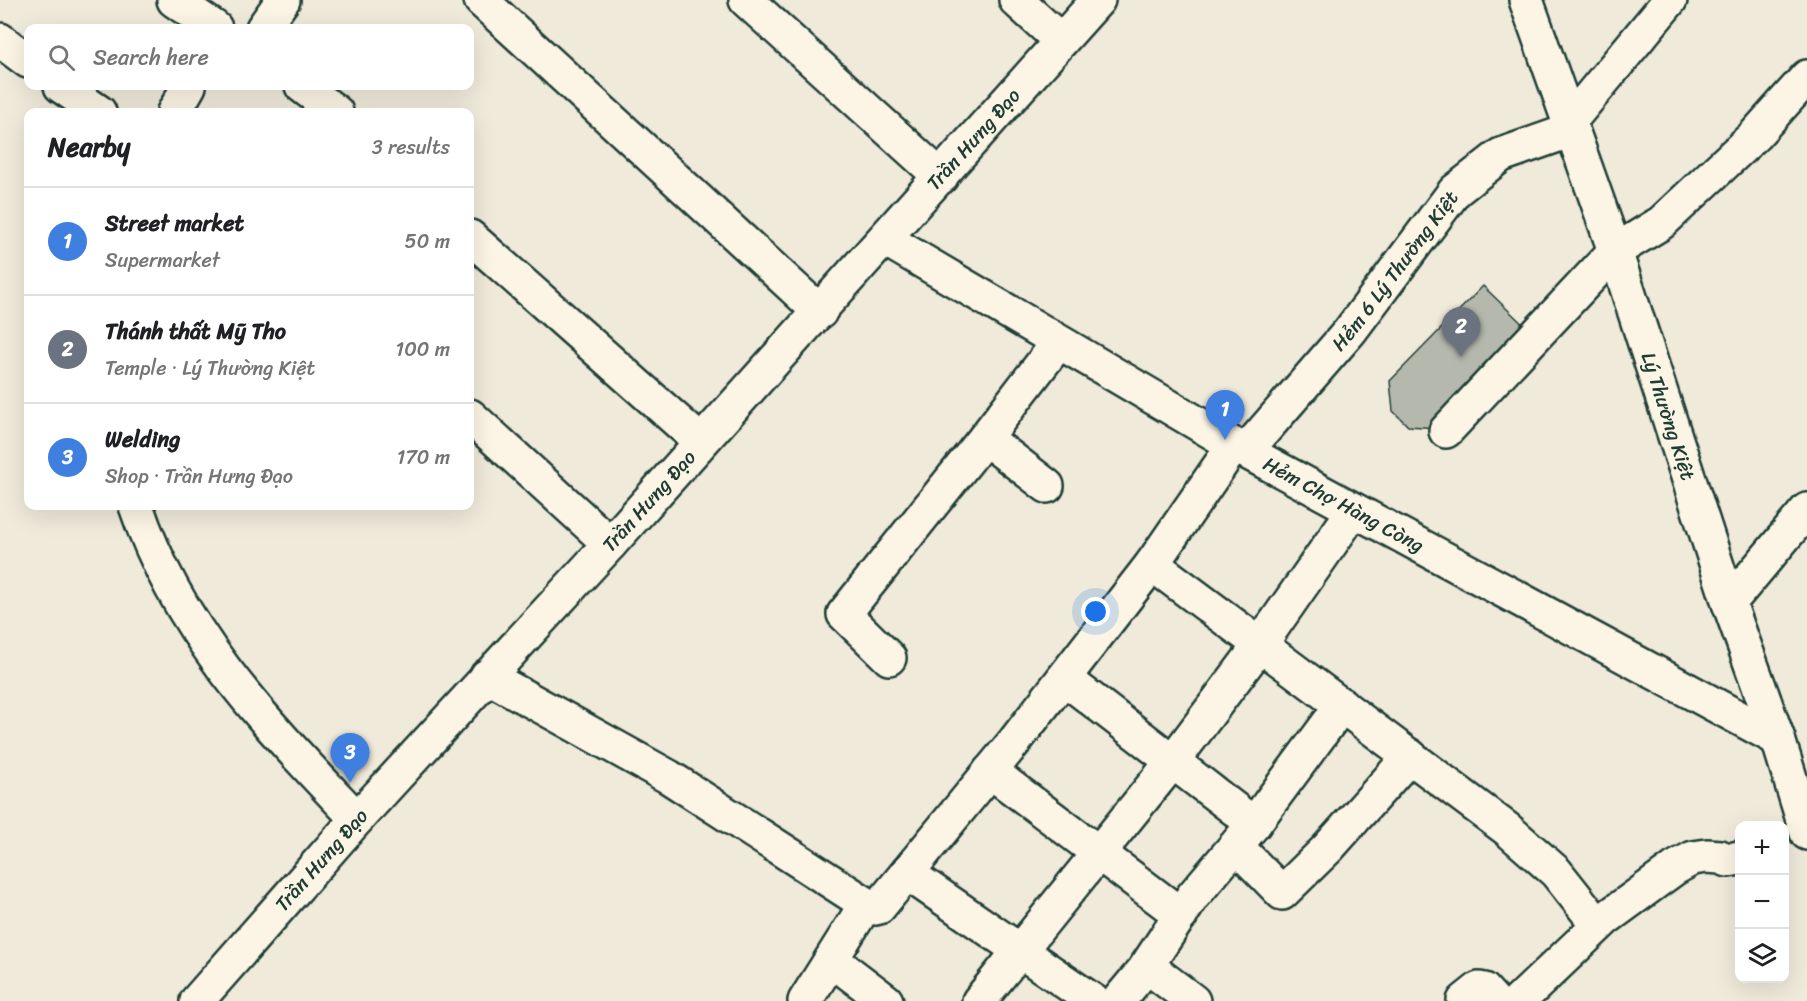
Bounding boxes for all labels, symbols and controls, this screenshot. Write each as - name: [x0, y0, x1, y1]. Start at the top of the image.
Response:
- search box: [24, 24, 474, 90]
- text: Search here: [93, 38, 209, 77]
- icon: search: [45, 41, 78, 74]
- street label: Trần Hưng Đạo: [918, 80, 1030, 199]
- text: Nearby: [48, 124, 130, 170]
- text: 3 results: [372, 130, 450, 165]
- street label: Hẻm 6 Lý Thường Kiệt: [1323, 183, 1468, 360]
- text: Street market: [105, 204, 244, 243]
- text: 1: [63, 224, 72, 259]
- text: 50 m: [405, 224, 450, 259]
- text: Supermarket: [105, 243, 220, 278]
- pin: 2: [1442, 308, 1480, 357]
- text: Thánh thất Mỹ Tho: [105, 312, 286, 351]
- text: 2: [62, 332, 73, 367]
- text: 100 m: [396, 332, 450, 367]
- street label: Lý Thường Kiệt: [1631, 348, 1705, 485]
- text: Temple · Lý Thường Kiệt: [105, 351, 315, 386]
- pin: 1: [1206, 390, 1244, 440]
- text: Welding: [105, 420, 180, 459]
- text: 3: [62, 440, 73, 475]
- text: 170 m: [397, 440, 450, 475]
- street label: Trần Hưng Đạo: [593, 442, 705, 561]
- street label: Hẻm Chợ Hàng Còng: [1256, 447, 1431, 563]
- text: Shop · Trần Hưng Đạo: [105, 459, 293, 494]
- your location: [1081, 597, 1110, 626]
- pin: 3: [330, 734, 370, 783]
- street label: Trần Hưng Đạo: [266, 800, 377, 920]
- map controls: [1735, 821, 1789, 983]
- button: +: [1735, 821, 1789, 875]
- button: −: [1735, 875, 1789, 929]
- button: layers: [1735, 929, 1789, 983]

